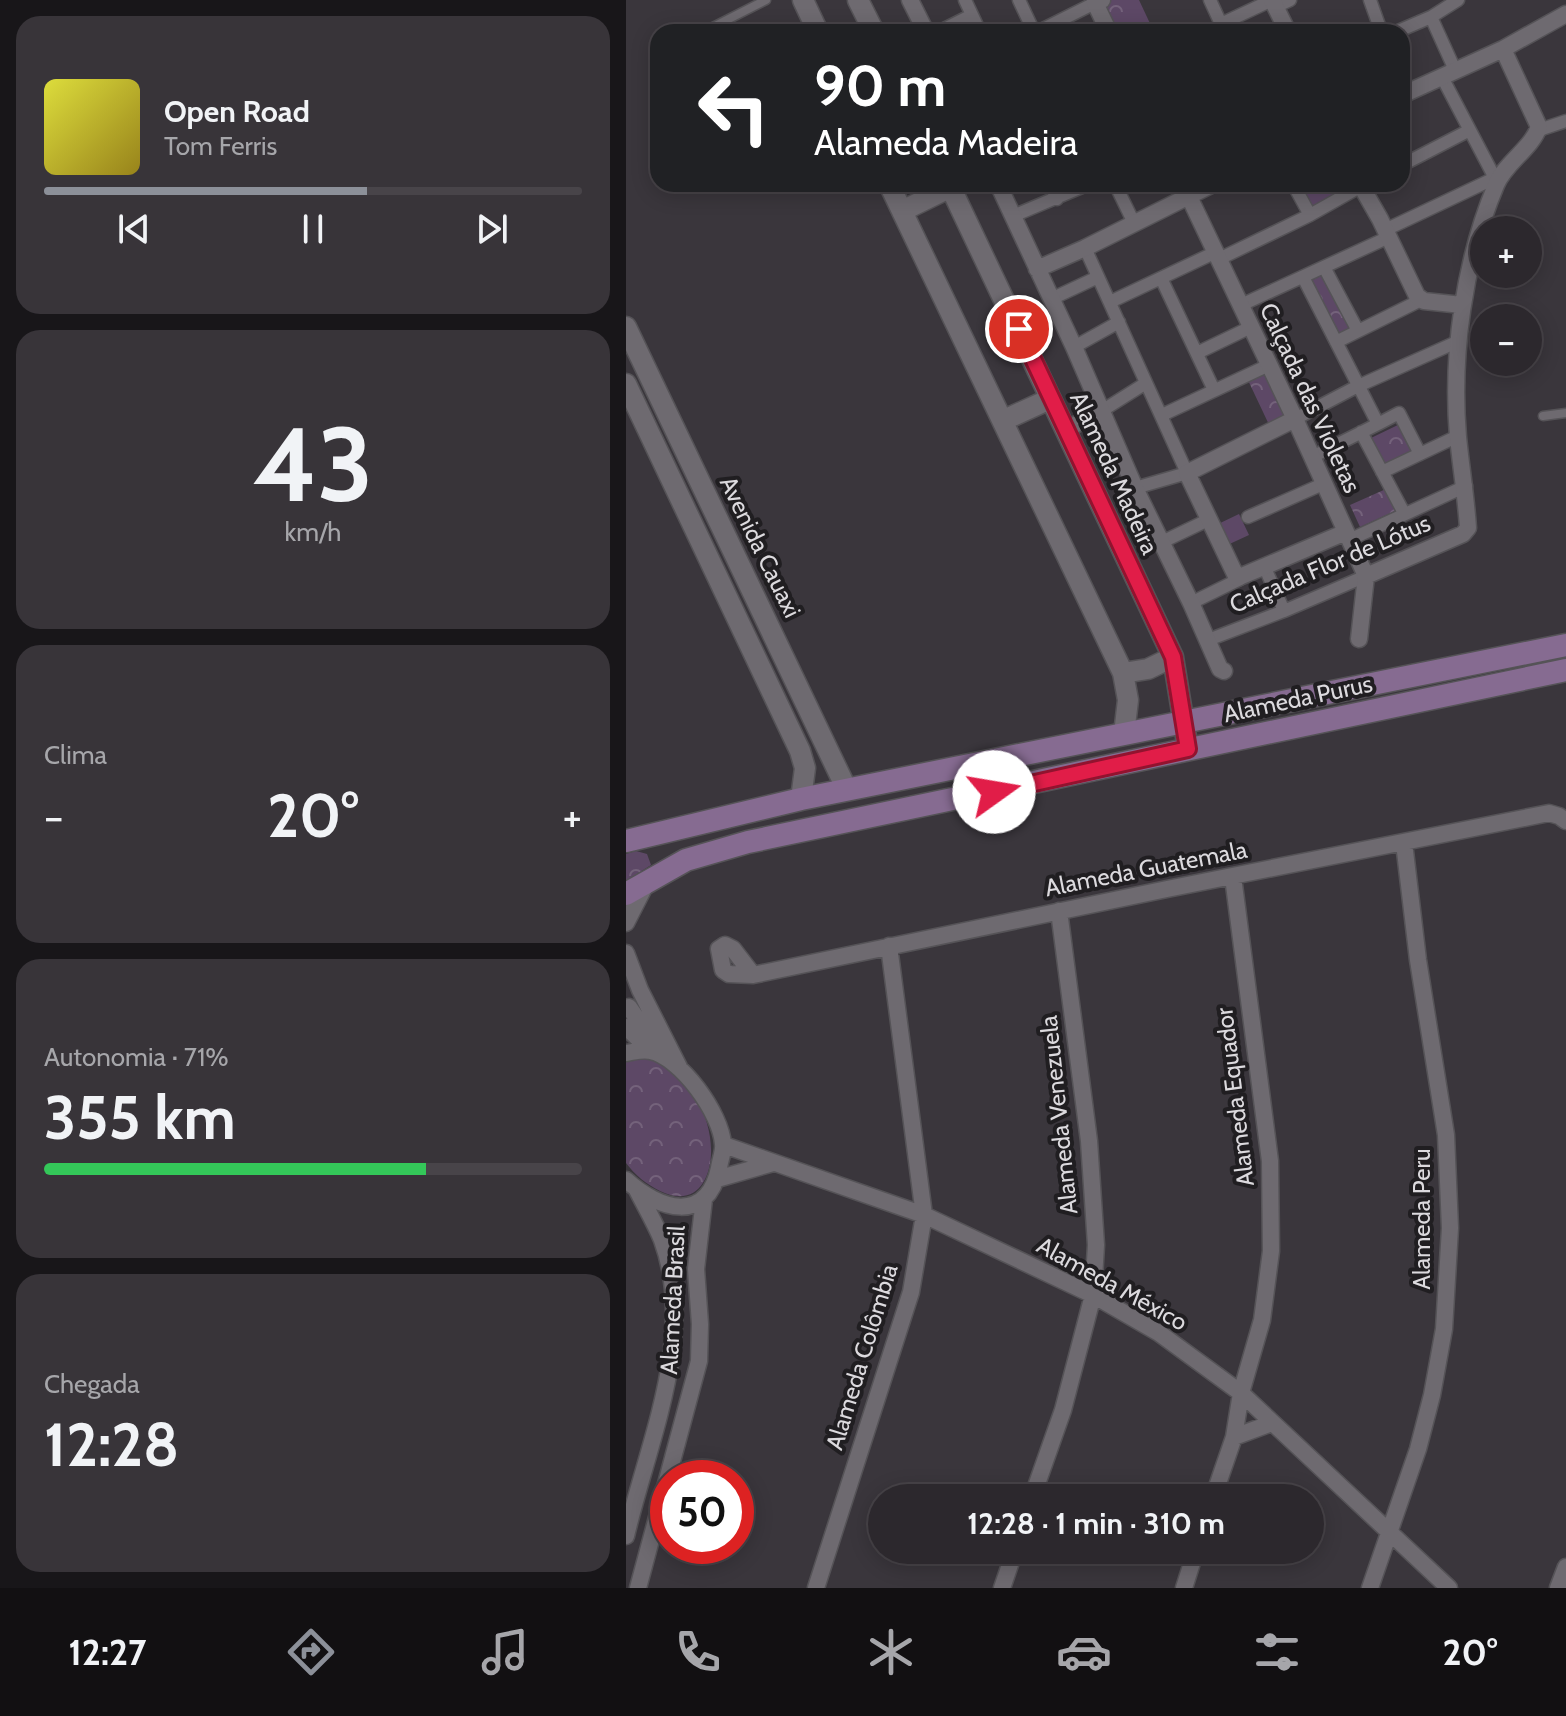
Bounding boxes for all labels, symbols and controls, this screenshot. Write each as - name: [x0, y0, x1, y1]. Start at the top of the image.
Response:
- text: 90 m: [814, 52, 946, 120]
- icon: left: [682, 56, 786, 160]
- text: Open Road: [164, 93, 310, 130]
- text: Alameda Madeira: [814, 120, 1078, 164]
- text: Tom Ferris: [164, 130, 277, 162]
- icon: previous: [112, 207, 156, 251]
- icon: pause: [291, 207, 335, 251]
- icon: next: [470, 207, 514, 251]
- map controls: [1470, 216, 1542, 376]
- button: +: [1470, 216, 1542, 288]
- pin: [985, 295, 1053, 363]
- street label: Calçada das Violetas: [1254, 298, 1367, 497]
- button: −: [1470, 304, 1542, 376]
- icon: arrive: [997, 307, 1041, 351]
- street label: Alameda Madeira: [1064, 387, 1165, 559]
- text: 43: [253, 401, 373, 527]
- street label: Avenida Cauaxi: [714, 471, 807, 622]
- street label: Calçada Flor de Lótus: [1225, 508, 1435, 619]
- text: km/h: [285, 516, 341, 548]
- street label: Alameda Purus: [1221, 669, 1375, 728]
- text: Clima: [44, 739, 107, 771]
- position arrow: [952, 750, 1036, 834]
- text: 20°: [267, 779, 359, 852]
- text: −: [44, 790, 63, 843]
- text: +: [563, 790, 582, 843]
- street label: Alameda Guatemala: [1042, 835, 1250, 902]
- street label: Alameda Equador: [1209, 1006, 1260, 1188]
- street label: Alameda Venezuela: [1034, 1014, 1083, 1216]
- text: Autonomia · 71%: [44, 1041, 229, 1073]
- text: 355 km: [44, 1081, 236, 1154]
- street label: Alameda Peru: [1407, 1148, 1436, 1290]
- street label: Alameda Brasil: [654, 1224, 691, 1375]
- street label: Alameda México: [1032, 1230, 1192, 1337]
- street label: Alameda Colômbia: [819, 1260, 904, 1453]
- text: Chegada: [44, 1368, 140, 1400]
- text: 12:28: [44, 1408, 179, 1481]
- speed limit sign: 50: [650, 1460, 754, 1564]
- text: 12:28 · 1 min · 310 m: [967, 1505, 1225, 1542]
- icon: directions: [283, 1624, 339, 1680]
- icon: music: [477, 1624, 533, 1680]
- icon: phone: [670, 1624, 726, 1680]
- icon: climate: [863, 1624, 919, 1680]
- icon: car: [1056, 1624, 1112, 1680]
- icon: filters: [1249, 1624, 1305, 1680]
- text: 12:27: [69, 1630, 146, 1674]
- text: 20°: [1443, 1630, 1497, 1674]

